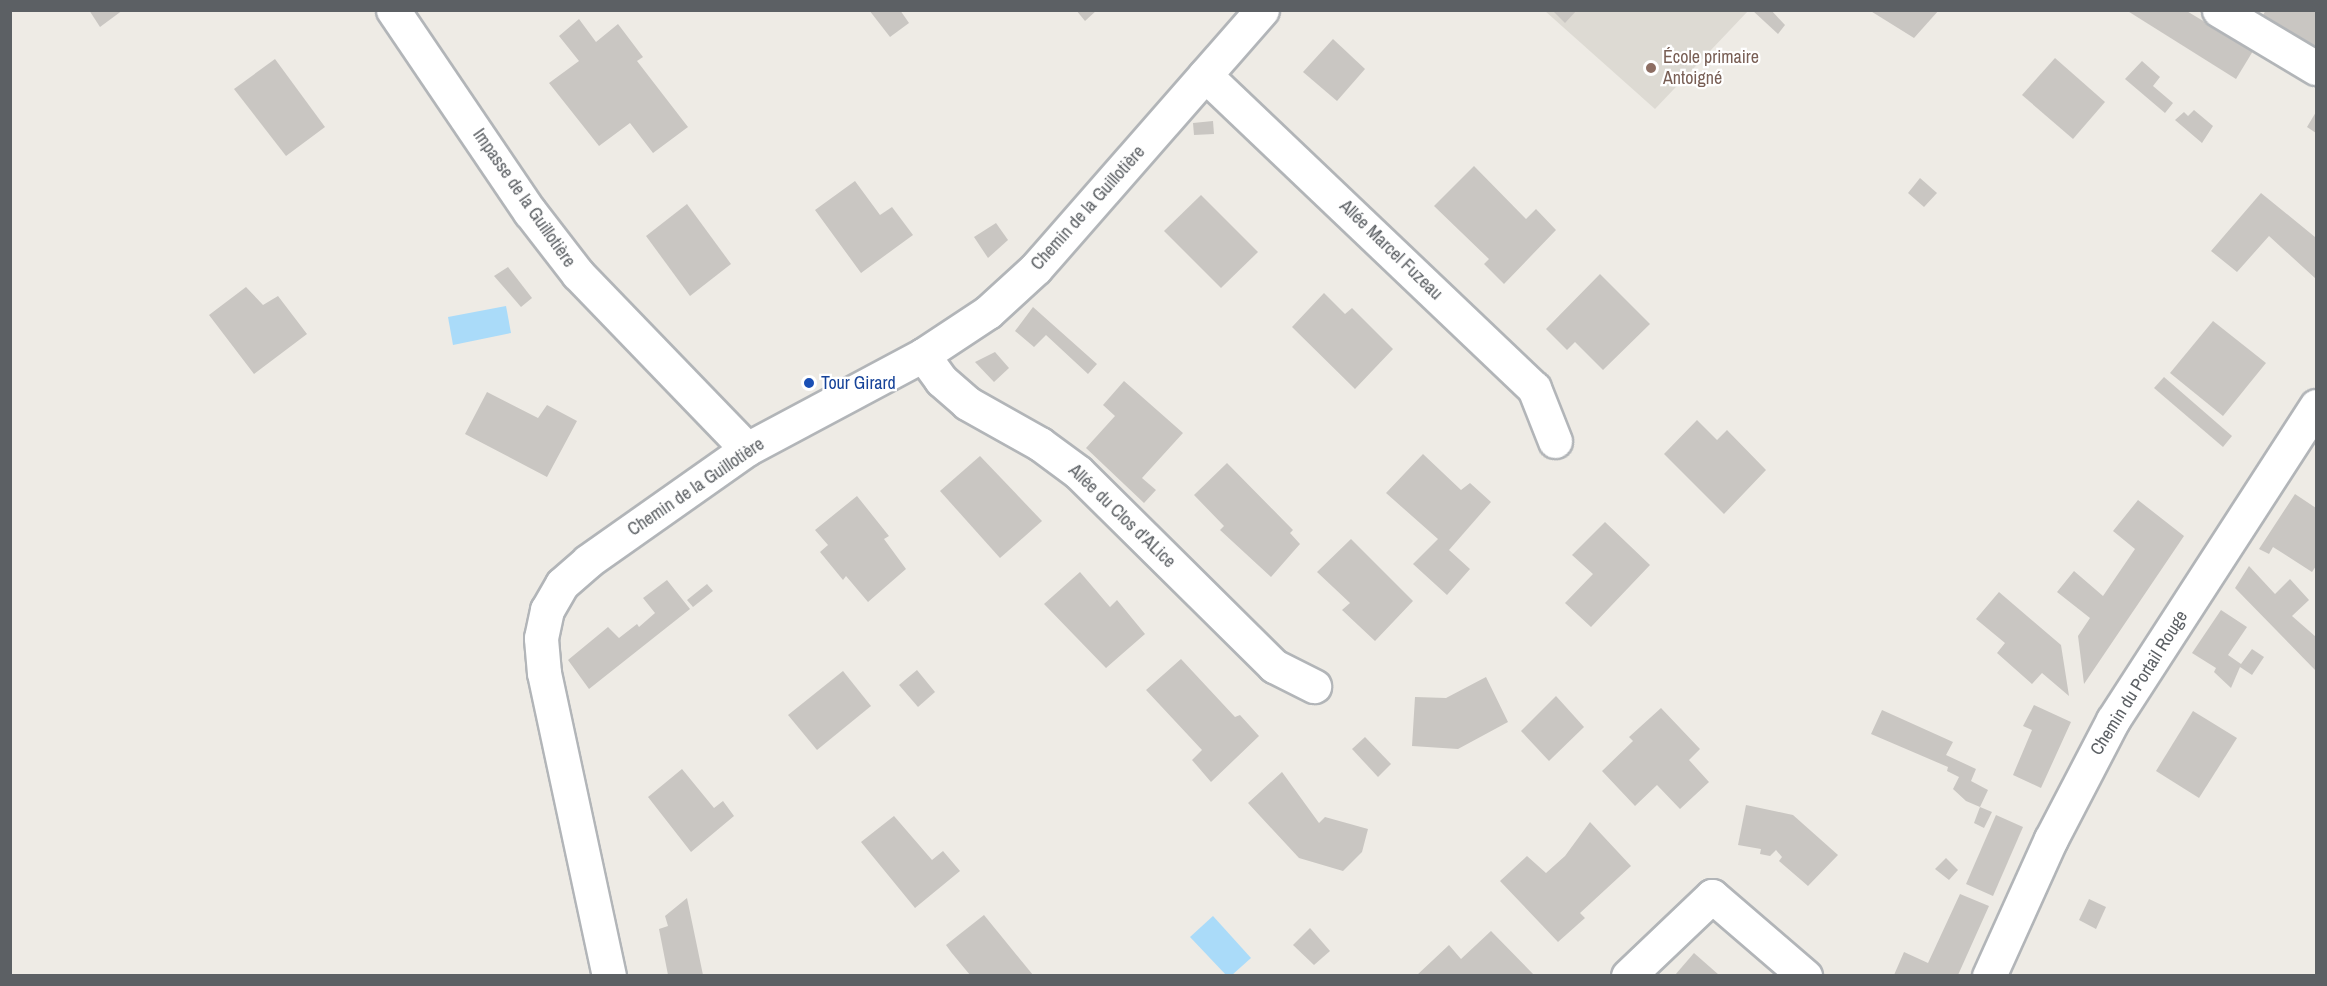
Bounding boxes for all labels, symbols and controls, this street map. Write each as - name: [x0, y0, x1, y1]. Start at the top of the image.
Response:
- place label: École primaire Antoigné: [1663, 47, 1759, 90]
- marker: École primaire Antoigné: [1644, 61, 1658, 75]
- street label: Impasse de la Guillotière: [468, 125, 580, 271]
- street label: Chemin de la Guillotière: [1026, 141, 1150, 275]
- street label: Allée Marcel Fuzeau: [1335, 196, 1447, 304]
- place label: Tour Girard: [821, 372, 896, 394]
- marker: Tour Girard: [802, 376, 816, 390]
- street label: Chemin de la Guillotière: [624, 433, 768, 541]
- street label: Allée du Clos d'ALice: [1064, 460, 1180, 572]
- street label: Chemin du Portail Rouge: [2086, 607, 2192, 759]

